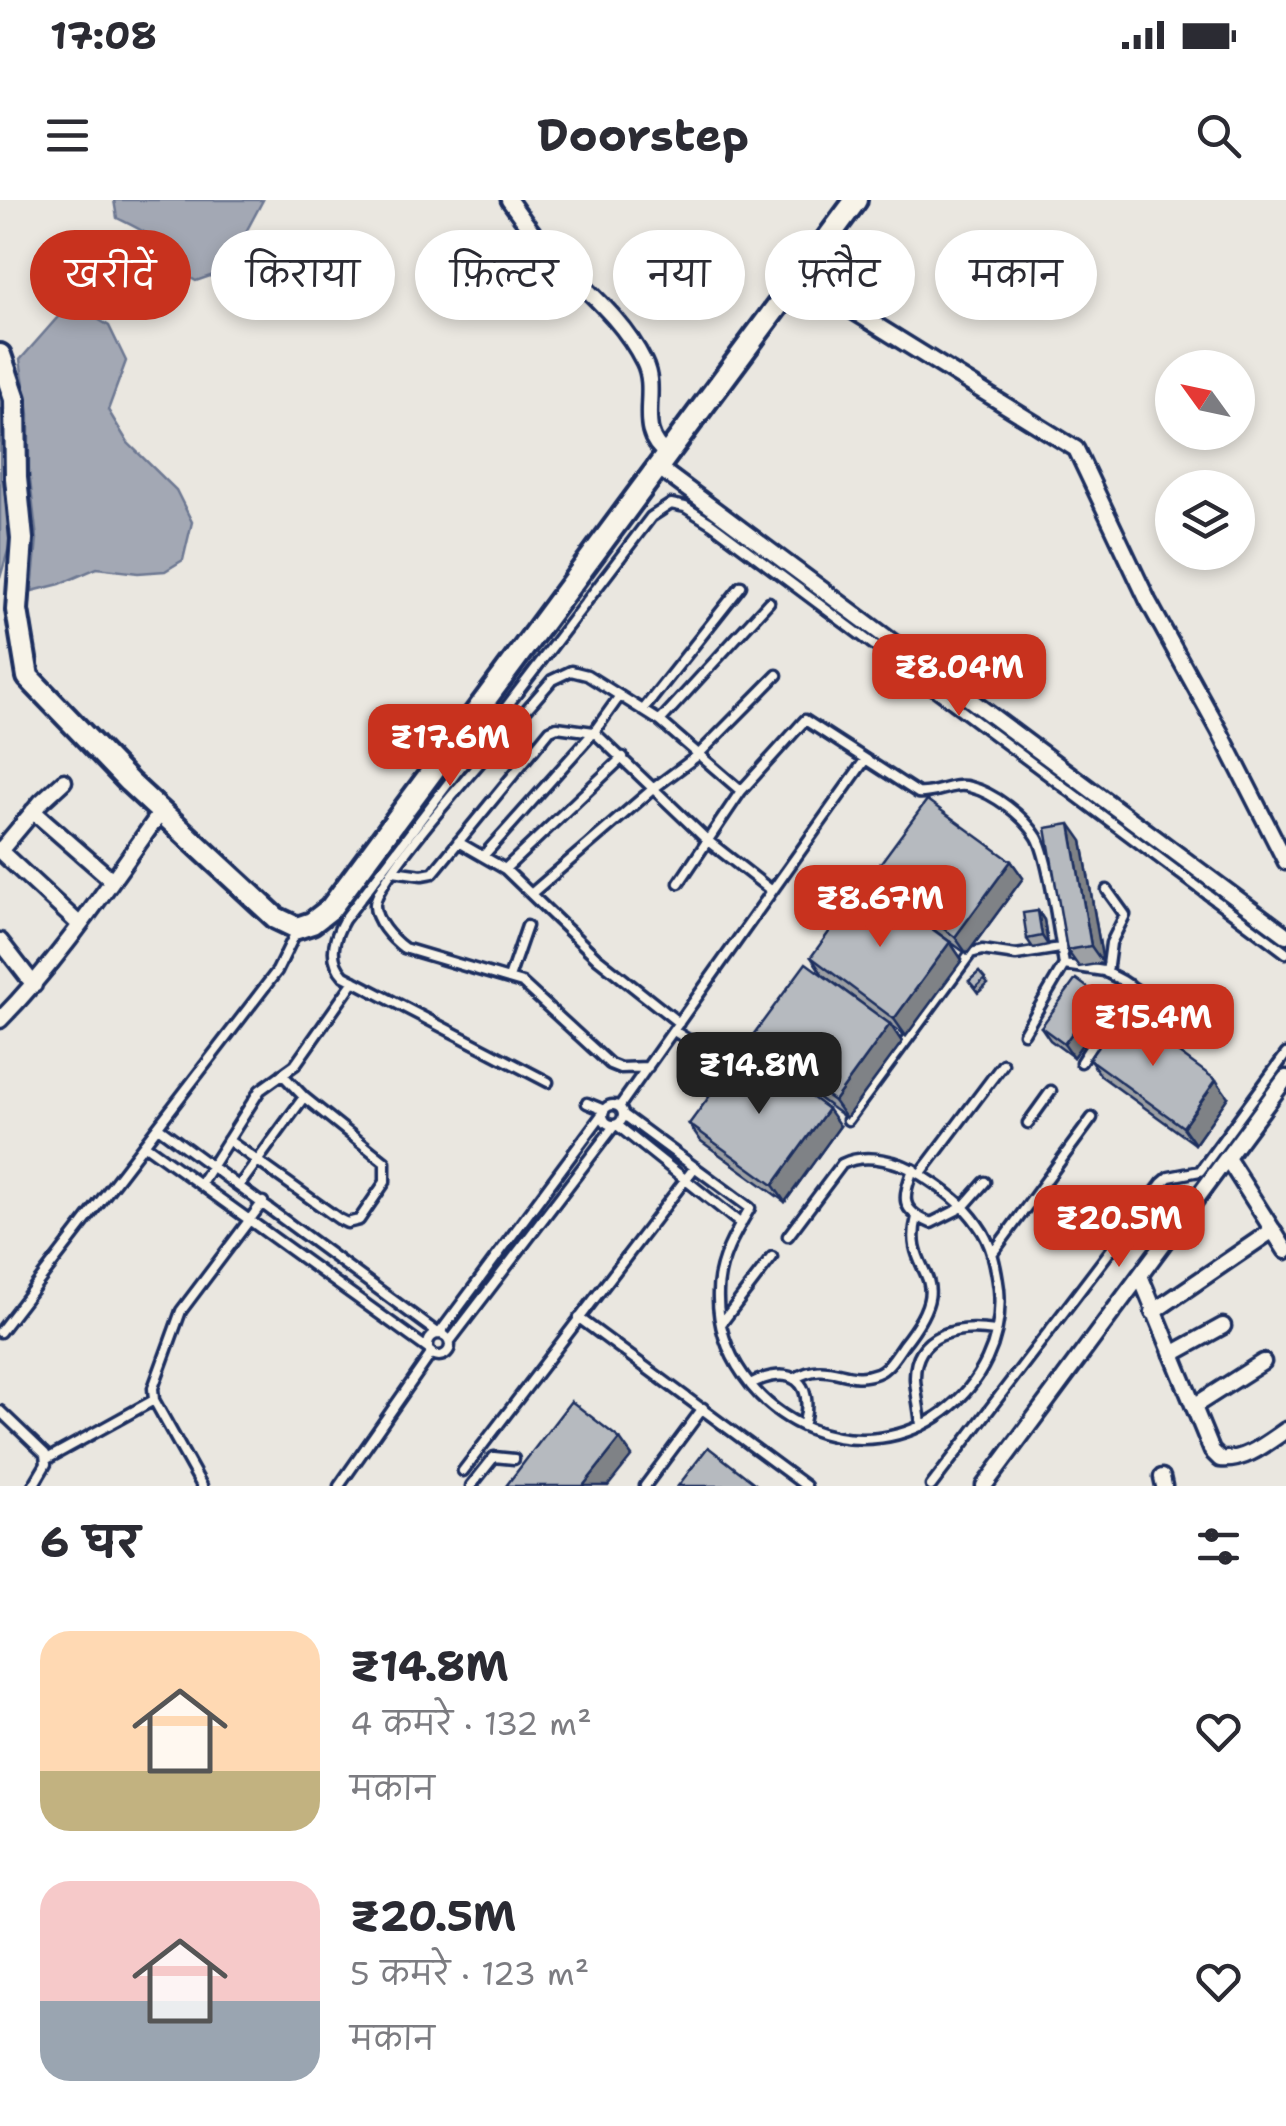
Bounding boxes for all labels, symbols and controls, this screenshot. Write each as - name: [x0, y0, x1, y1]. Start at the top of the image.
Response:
- text: 17:08: [50, 10, 157, 61]
- text: Doorstep: [537, 105, 749, 165]
- icon: menu: [40, 108, 95, 163]
- icon: search: [1191, 108, 1246, 163]
- chip: खरीदें: [30, 230, 191, 320]
- chip: किराया: [211, 230, 395, 320]
- chip: फ़िल्टर: [415, 230, 593, 320]
- chip: नया: [613, 230, 745, 320]
- chip: फ़्लैट: [765, 230, 915, 320]
- chip: मकान: [935, 230, 1097, 320]
- north arrow: [1155, 350, 1255, 450]
- map controls: [1155, 350, 1255, 570]
- button: layers: [1155, 470, 1255, 570]
- pin: ₹8.04M: [878, 634, 1040, 719]
- text: ₹8.04M: [894, 645, 1024, 688]
- pin: ₹17.6M: [369, 704, 531, 789]
- text: ₹17.6M: [390, 715, 510, 758]
- pin: ₹8.67M: [799, 865, 961, 950]
- text: ₹8.67M: [816, 876, 944, 919]
- pin: ₹15.4M: [1072, 984, 1234, 1069]
- text: ₹15.4M: [1094, 995, 1212, 1038]
- pin: ₹14.8M: [678, 1032, 840, 1117]
- text: ₹14.8M: [699, 1043, 819, 1086]
- pin: ₹20.5M: [1038, 1185, 1200, 1270]
- text: ₹20.5M: [1056, 1196, 1182, 1239]
- text: 6 घर: [40, 1514, 140, 1570]
- icon: filters: [1191, 1519, 1246, 1574]
- text: ₹14.8M: [350, 1638, 509, 1694]
- icon: home: [120, 1671, 240, 1791]
- text: 4 कमरे · 132 m²: [350, 1702, 592, 1745]
- icon: heart: [1191, 1704, 1246, 1759]
- text: मकान: [350, 1767, 435, 1810]
- text: ₹20.5M: [350, 1888, 516, 1944]
- icon: home: [120, 1921, 240, 2041]
- text: 5 कमरे · 123 m²: [350, 1952, 589, 1995]
- icon: heart: [1191, 1954, 1246, 2009]
- text: मकान: [350, 2017, 435, 2060]

